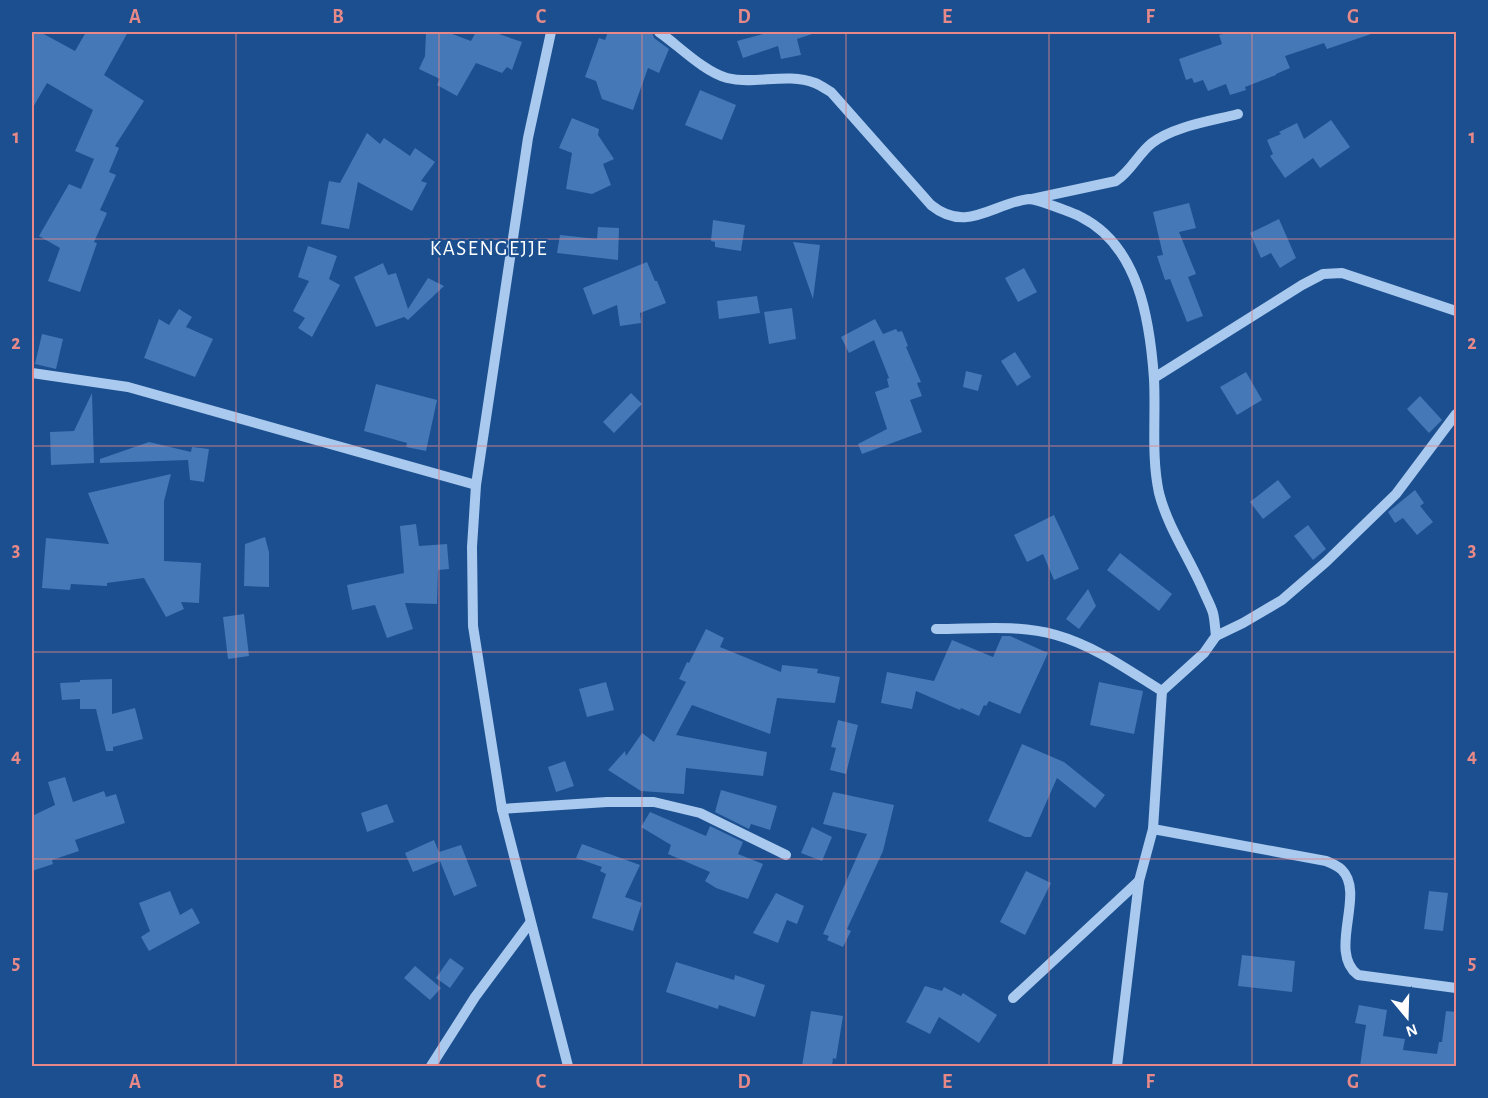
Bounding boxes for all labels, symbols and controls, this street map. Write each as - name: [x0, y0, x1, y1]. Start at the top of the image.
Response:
- text: A: [129, 7, 141, 27]
- text: B: [332, 7, 344, 27]
- text: C: [536, 7, 547, 27]
- text: D: [737, 7, 751, 27]
- text: E: [942, 7, 952, 27]
- text: F: [1145, 7, 1155, 27]
- text: G: [1347, 7, 1359, 27]
- text: 1: [12, 127, 20, 147]
- text: 1: [1468, 127, 1476, 147]
- district label: KASENGEJJE: [430, 238, 548, 259]
- text: 2: [11, 333, 21, 353]
- text: 2: [1467, 333, 1477, 353]
- text: 3: [12, 540, 20, 560]
- text: 3: [1468, 540, 1476, 560]
- text: 4: [11, 746, 21, 766]
- text: 4: [1467, 746, 1477, 766]
- text: 5: [12, 953, 20, 973]
- text: 5: [1468, 953, 1476, 973]
- north arrow: [1377, 987, 1437, 1047]
- text: N: [1404, 1021, 1419, 1040]
- text: A: [129, 1072, 141, 1092]
- text: B: [332, 1072, 344, 1092]
- text: C: [536, 1072, 547, 1092]
- text: D: [737, 1072, 751, 1092]
- text: E: [942, 1072, 952, 1092]
- text: F: [1145, 1072, 1155, 1092]
- text: G: [1347, 1072, 1359, 1092]

